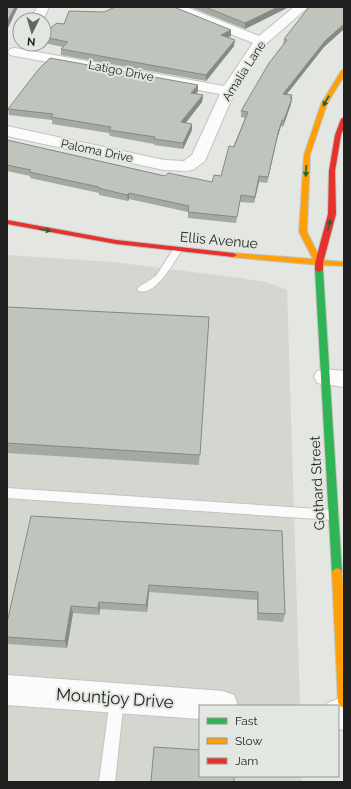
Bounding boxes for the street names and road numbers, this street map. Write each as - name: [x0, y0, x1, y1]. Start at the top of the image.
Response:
- street label: Amalia Lane: [219, 38, 269, 104]
- street label: Latigo Drive: [87, 58, 155, 84]
- street label: Paloma Drive: [60, 137, 134, 165]
- street label: Ellis Avenue: [179, 229, 259, 251]
- street label: Gothard Street: [307, 435, 327, 531]
- street label: Mountjoy Drive: [56, 684, 174, 712]

